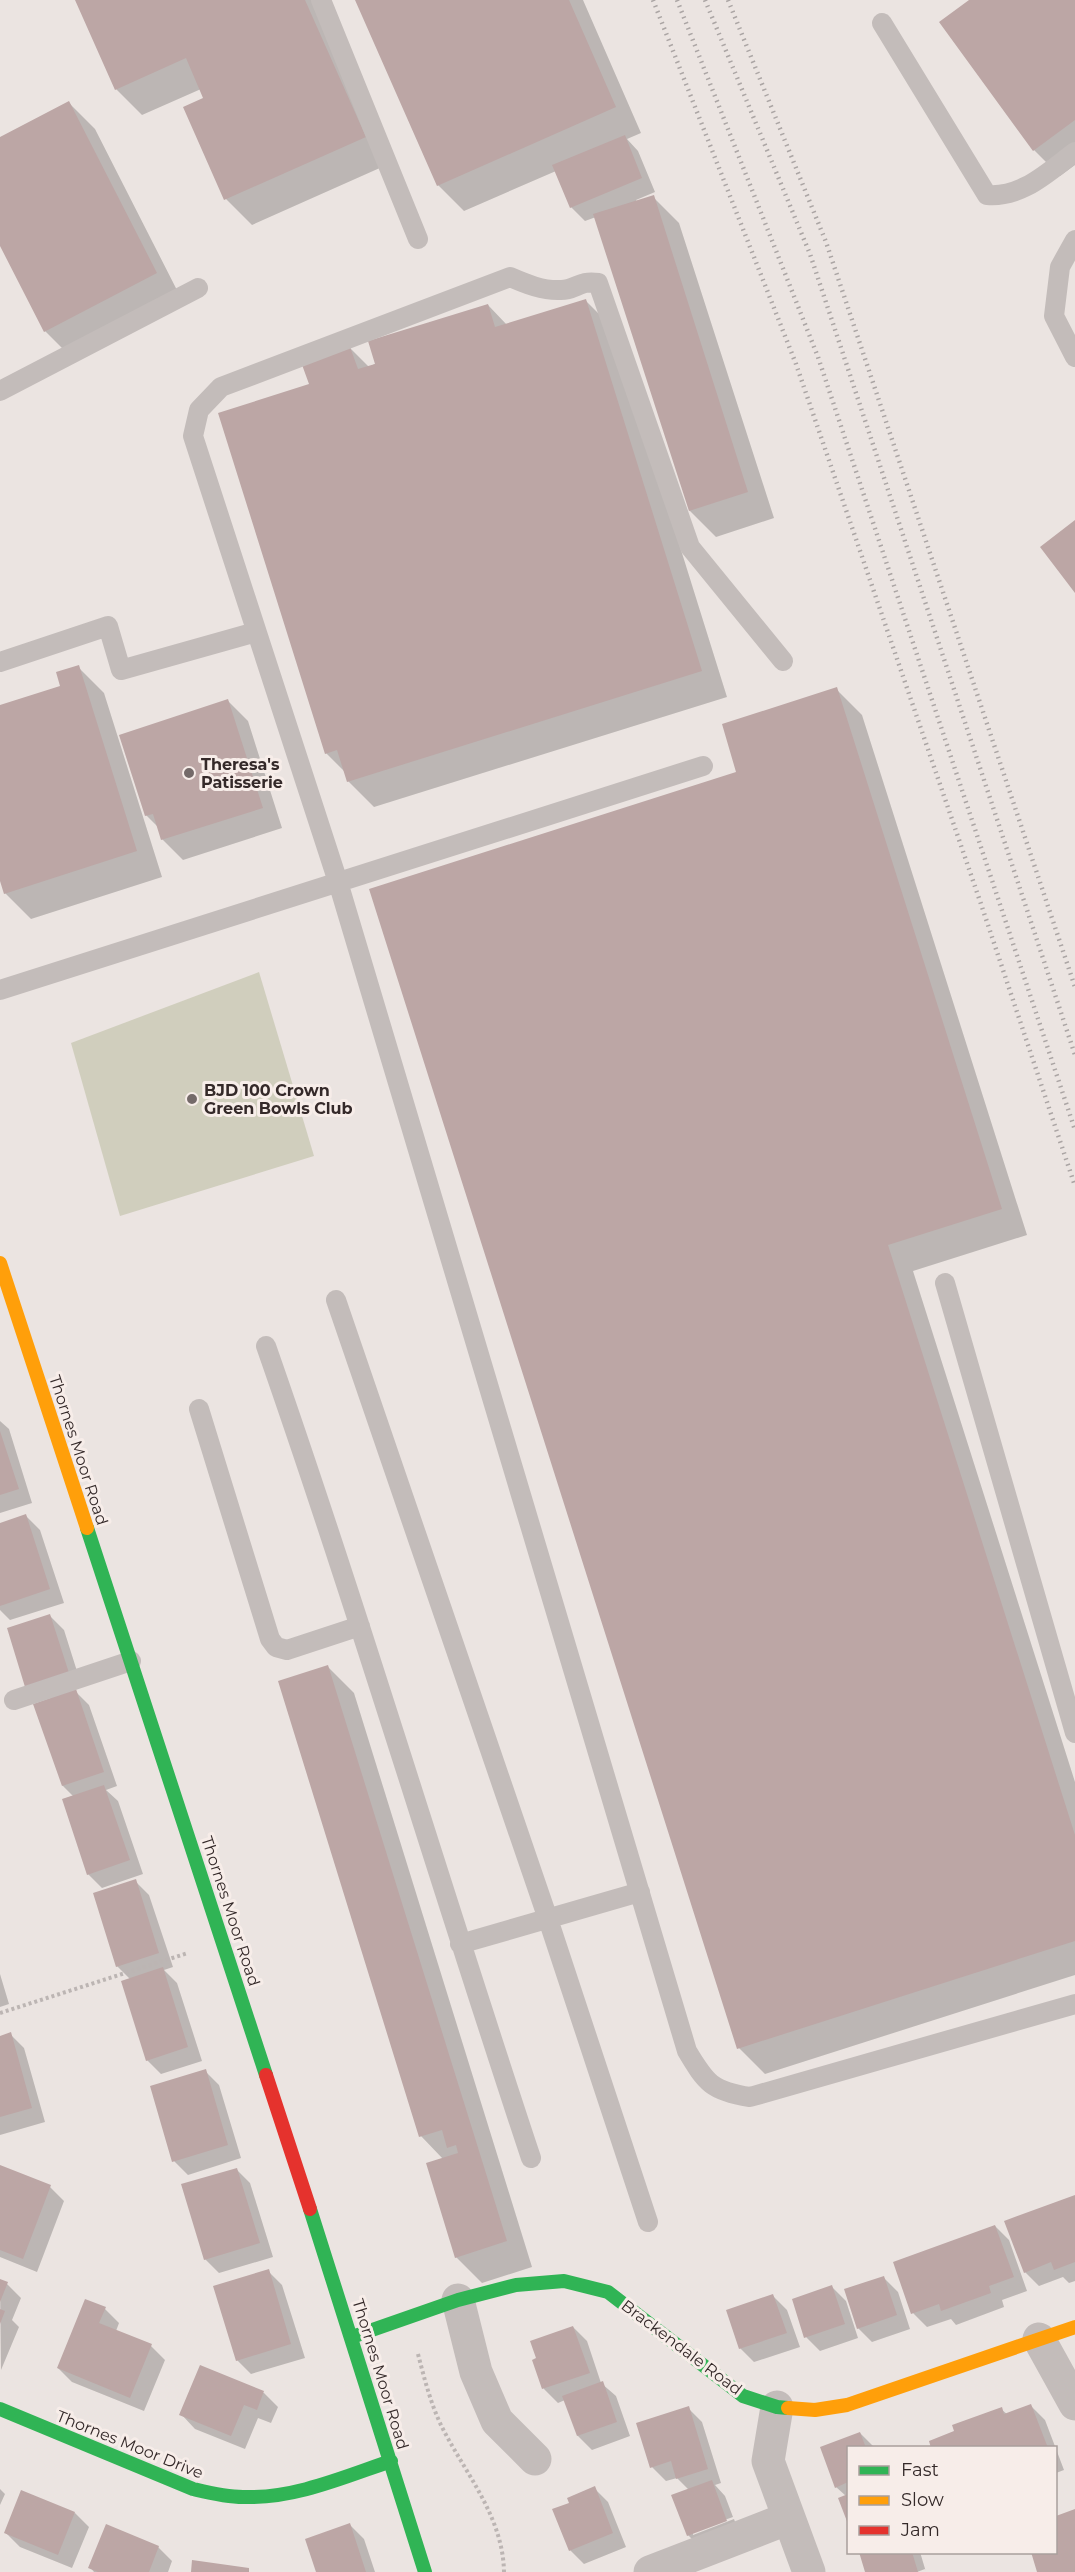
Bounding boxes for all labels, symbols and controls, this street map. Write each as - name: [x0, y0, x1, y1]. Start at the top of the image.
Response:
- place label: Theresa's Patisserie: [201, 755, 283, 792]
- marker: Theresa's Patisserie: [182, 766, 196, 780]
- place label: BJD 100 Crown Green Bowls Club: [204, 1081, 353, 1118]
- marker: BJD 100 Crown Green Bowls Club: [185, 1092, 199, 1106]
- street label: Thornes Moor Road: [45, 1373, 112, 1528]
- street label: Thornes Moor Road: [197, 1834, 264, 1989]
- street label: Thornes Moor Road: [349, 2296, 412, 2452]
- street label: Brackendale Road: [618, 2296, 746, 2399]
- street label: Thornes Moor Drive: [54, 2406, 206, 2483]
- legend: [847, 2446, 1057, 2554]
- text: Fast: [901, 2459, 939, 2481]
- text: Slow: [901, 2489, 944, 2511]
- text: Jam: [900, 2519, 940, 2541]

